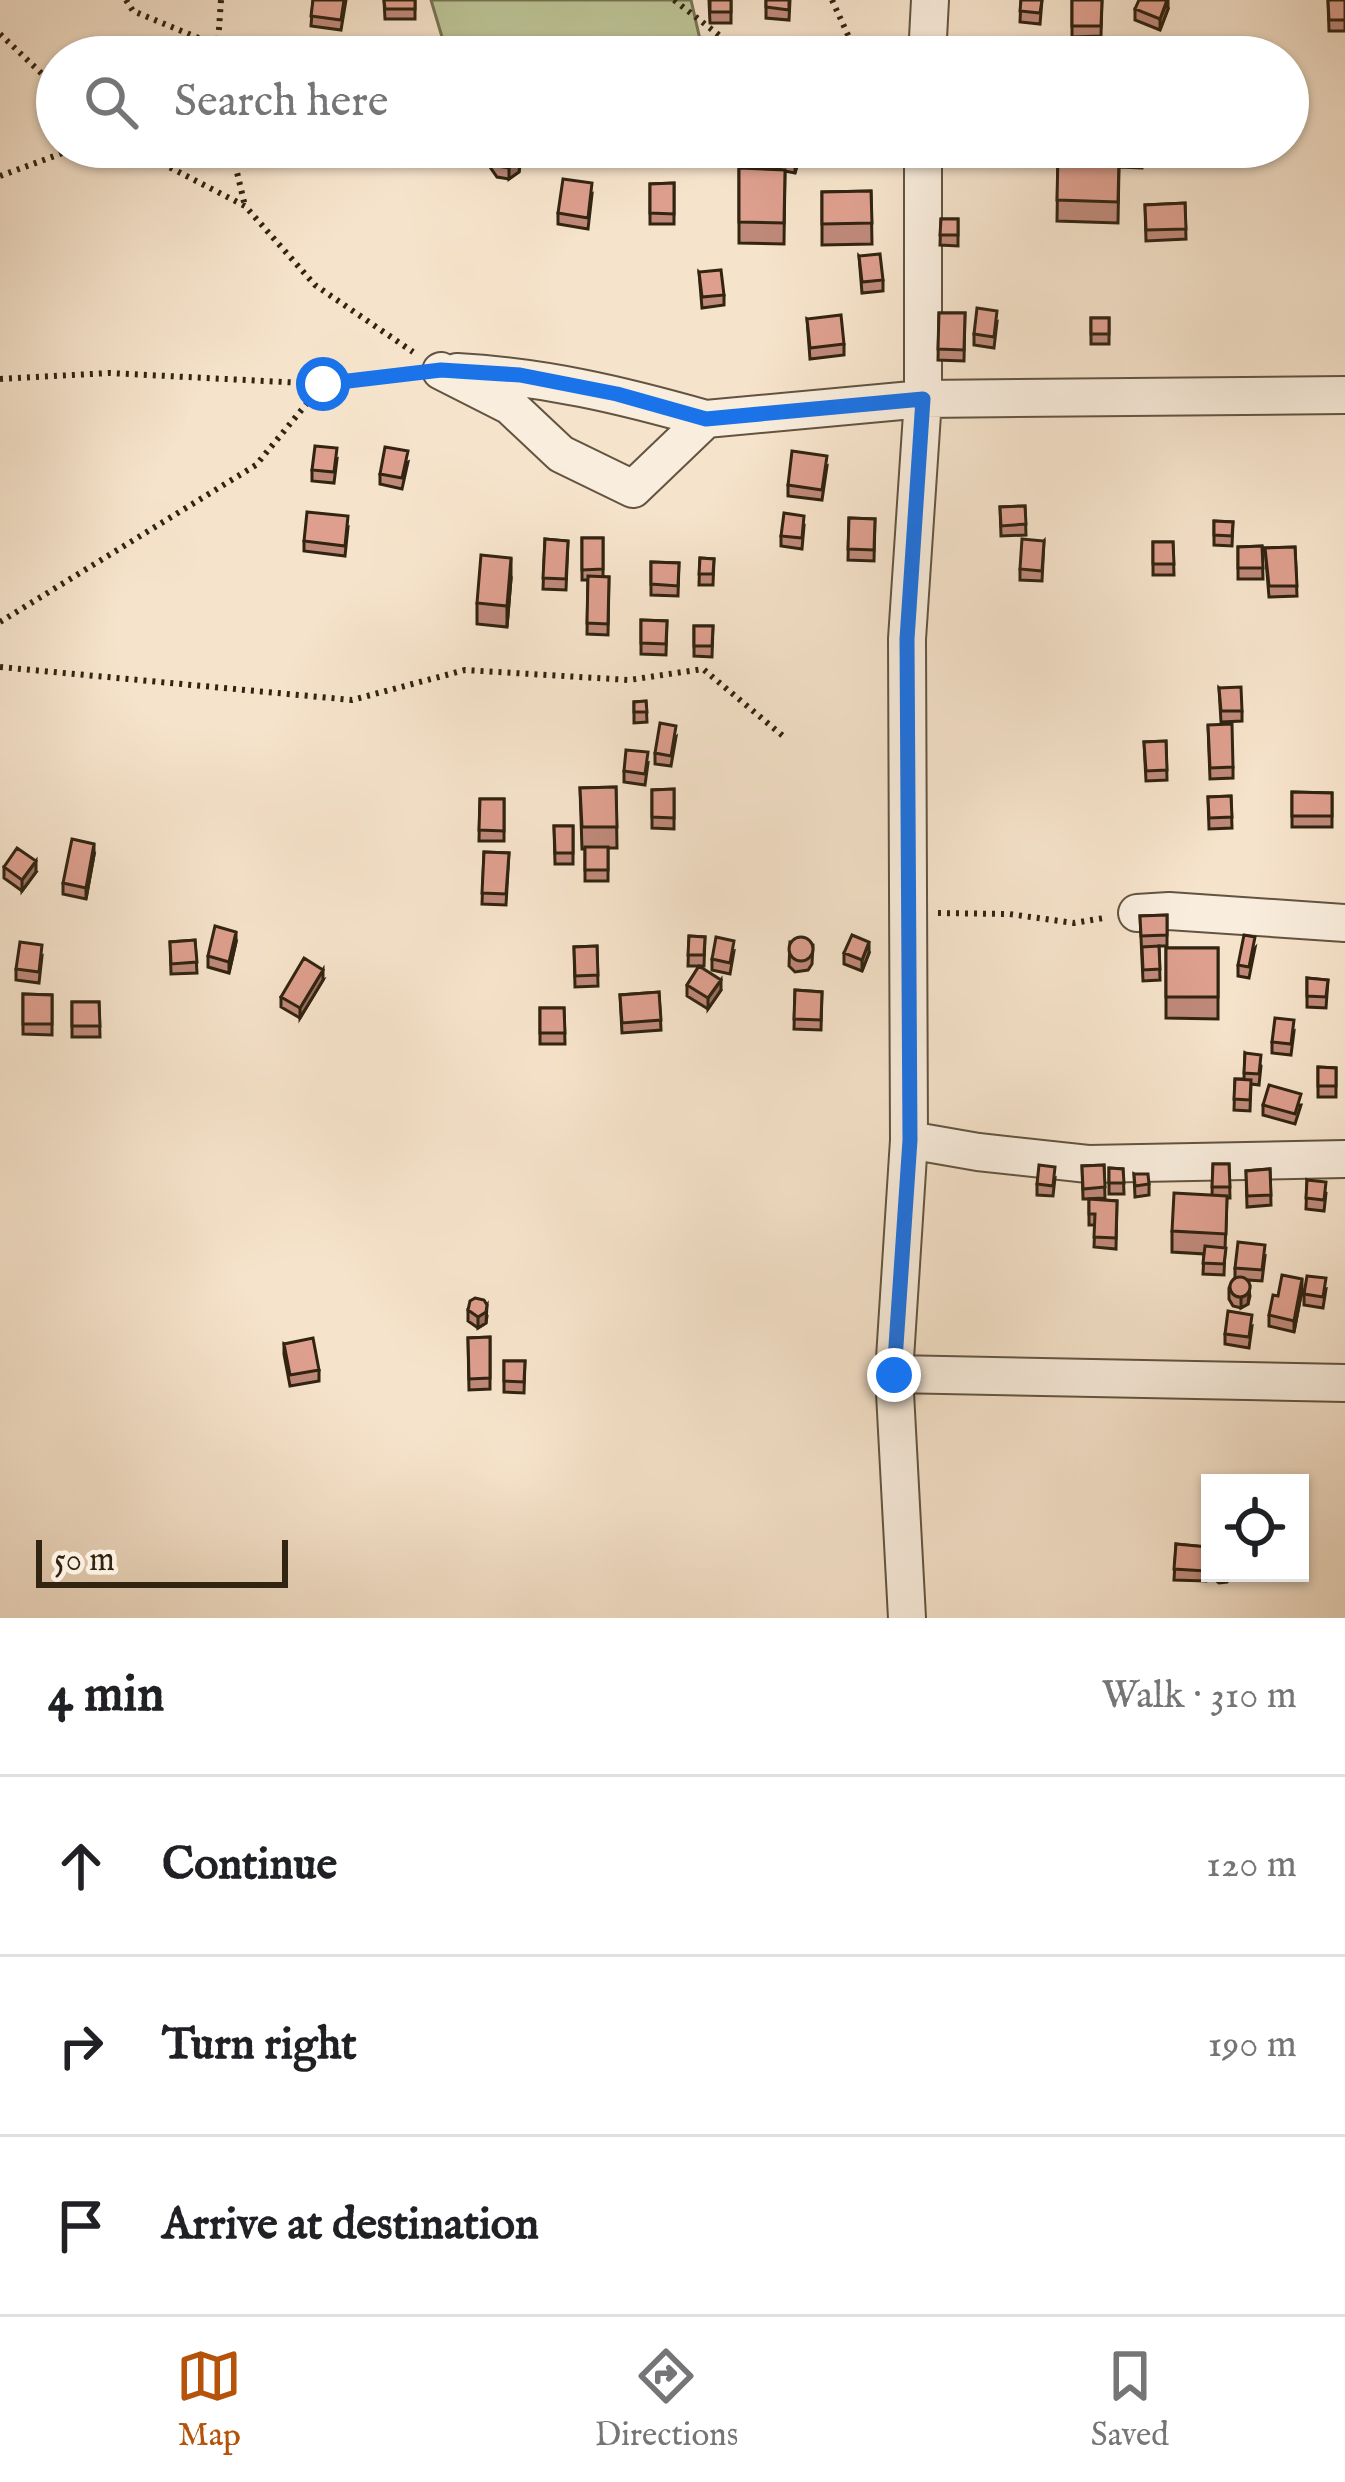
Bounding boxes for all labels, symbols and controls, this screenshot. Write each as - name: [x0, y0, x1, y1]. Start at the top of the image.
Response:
- search box: [36, 36, 1309, 168]
- icon: search: [78, 69, 144, 135]
- text: Search here: [174, 74, 388, 131]
- route start: [296, 357, 350, 411]
- route end: [867, 1348, 921, 1402]
- map controls: [1201, 1474, 1309, 1582]
- button: locate: [1201, 1474, 1309, 1582]
- scale bar: [36, 1534, 288, 1587]
- text: 50 m: [54, 1540, 115, 1582]
- text: 4 min: [48, 1664, 164, 1729]
- text: Walk · 310 m: [1102, 1672, 1297, 1721]
- icon: ahead: [48, 1833, 114, 1899]
- text: Continue: [162, 1837, 337, 1894]
- text: 120 m: [1206, 1841, 1297, 1890]
- icon: right: [48, 2013, 114, 2079]
- text: Turn right: [162, 2017, 357, 2074]
- text: 190 m: [1208, 2021, 1297, 2070]
- icon: arrive: [48, 2193, 114, 2259]
- text: Arrive at destination: [162, 2197, 539, 2254]
- tab: Map: [176, 2343, 242, 2457]
- tab: Directions: [595, 2343, 738, 2457]
- tab: Saved: [1091, 2343, 1169, 2457]

